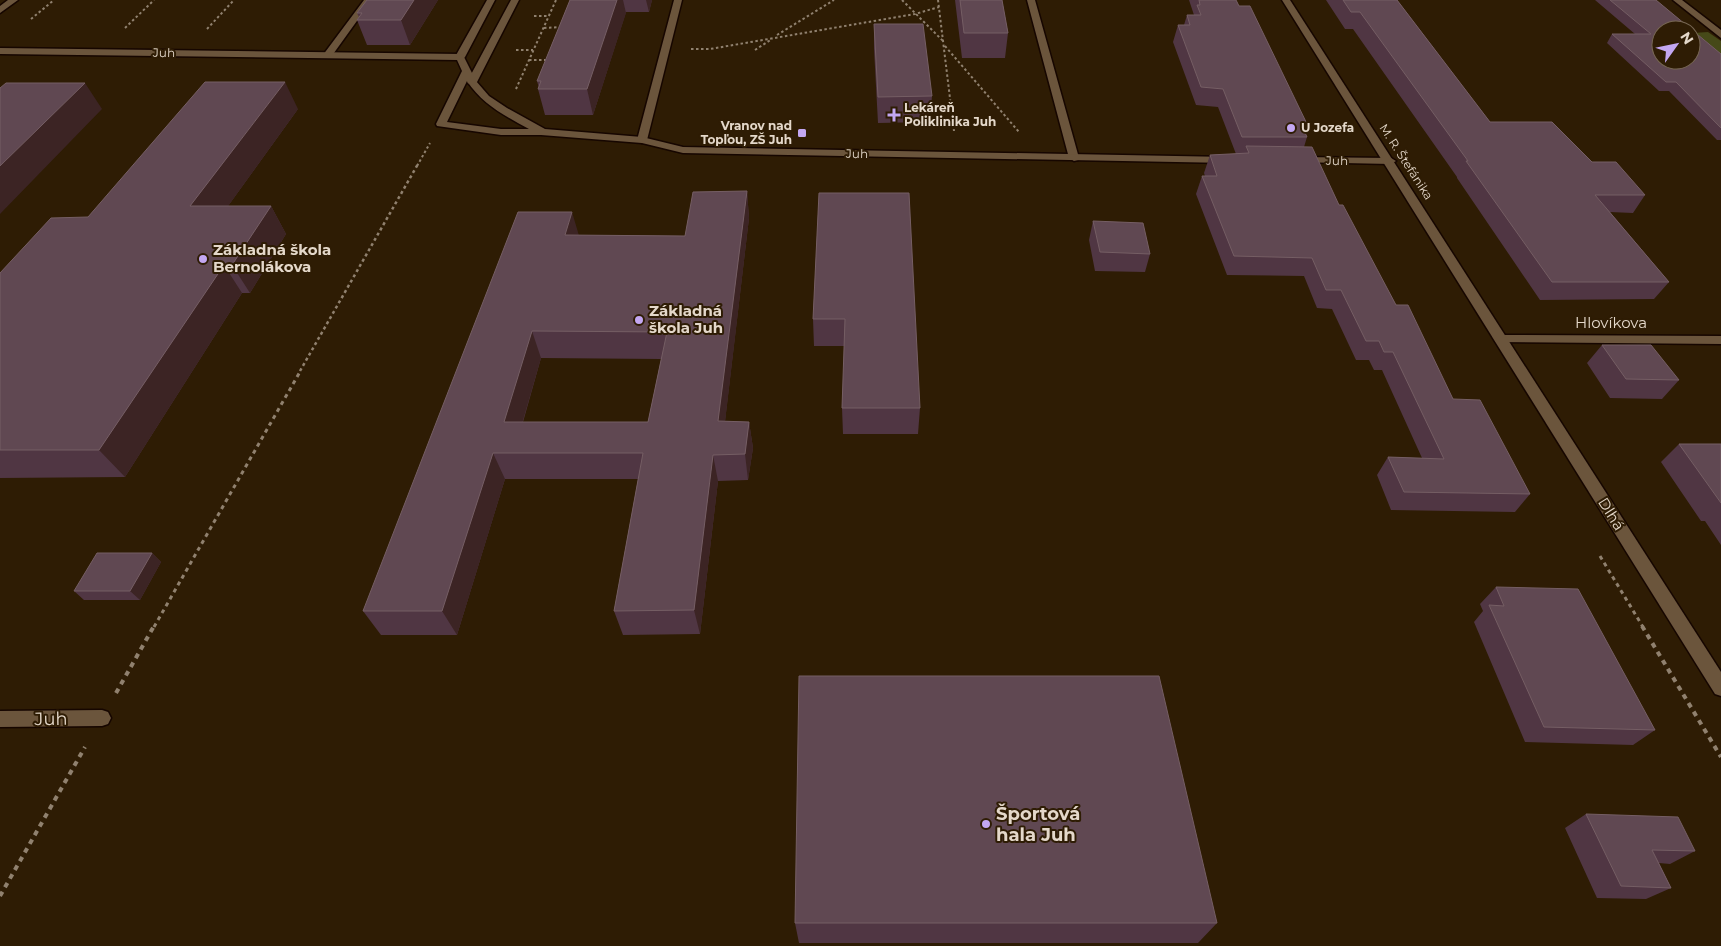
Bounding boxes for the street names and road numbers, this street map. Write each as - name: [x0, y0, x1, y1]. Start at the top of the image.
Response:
- street label: Juh: [152, 45, 175, 60]
- street label: M. R. Štefánika: [1376, 121, 1436, 202]
- street label: Juh: [845, 146, 868, 161]
- street label: Juh: [1325, 153, 1348, 168]
- street label: Hlovíkova: [1575, 313, 1647, 332]
- street label: Dlhá: [1594, 494, 1629, 534]
- street label: Juh: [33, 708, 68, 730]

